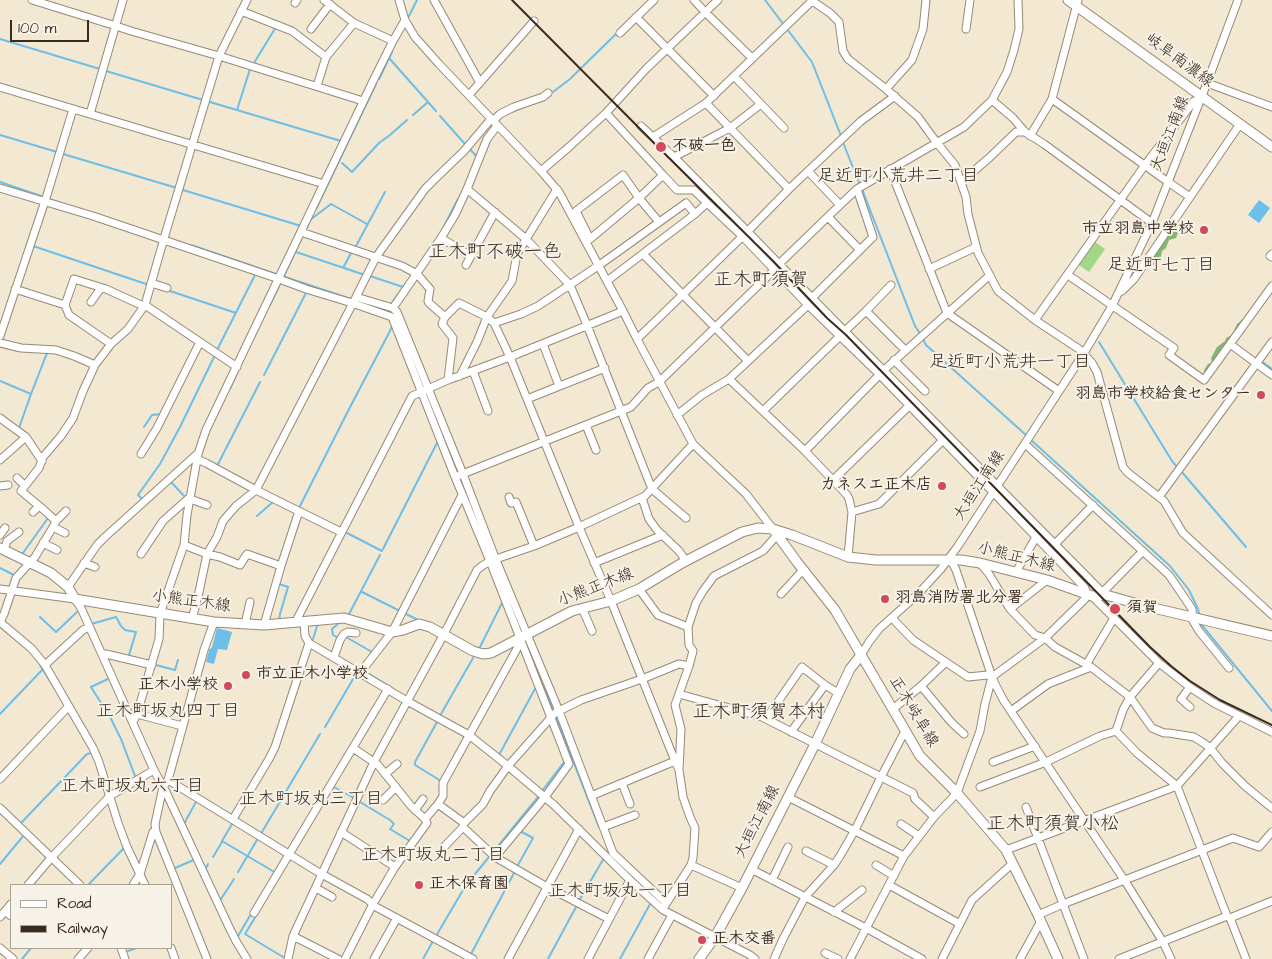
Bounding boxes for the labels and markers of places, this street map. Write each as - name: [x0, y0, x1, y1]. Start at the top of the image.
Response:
- place label: 不破一色: [672, 137, 736, 157]
- marker: 不破一色: [654, 140, 668, 154]
- place label: 市立羽島中学校: [1082, 220, 1194, 240]
- marker: 市立羽島中学校: [1198, 224, 1210, 236]
- place label: 羽島市学校給食センター: [1075, 385, 1251, 405]
- marker: 羽島市学校給食センター: [1255, 389, 1267, 401]
- place label: カネスエ正木店: [820, 476, 932, 496]
- marker: カネスエ正木店: [936, 480, 948, 492]
- place label: 羽島消防署北分署: [895, 589, 1023, 609]
- marker: 羽島消防署北分署: [879, 593, 891, 605]
- place label: 須賀: [1126, 599, 1158, 619]
- marker: 須賀: [1108, 602, 1122, 616]
- place label: 市立正木小学校: [256, 665, 368, 685]
- marker: 市立正木小学校: [240, 669, 252, 681]
- place label: 正木小学校: [138, 676, 218, 696]
- marker: 正木小学校: [222, 680, 234, 692]
- place label: 正木保育園: [429, 875, 509, 895]
- marker: 正木保育園: [413, 879, 425, 891]
- place label: 正木交番: [712, 930, 776, 950]
- marker: 正木交番: [696, 934, 708, 946]

